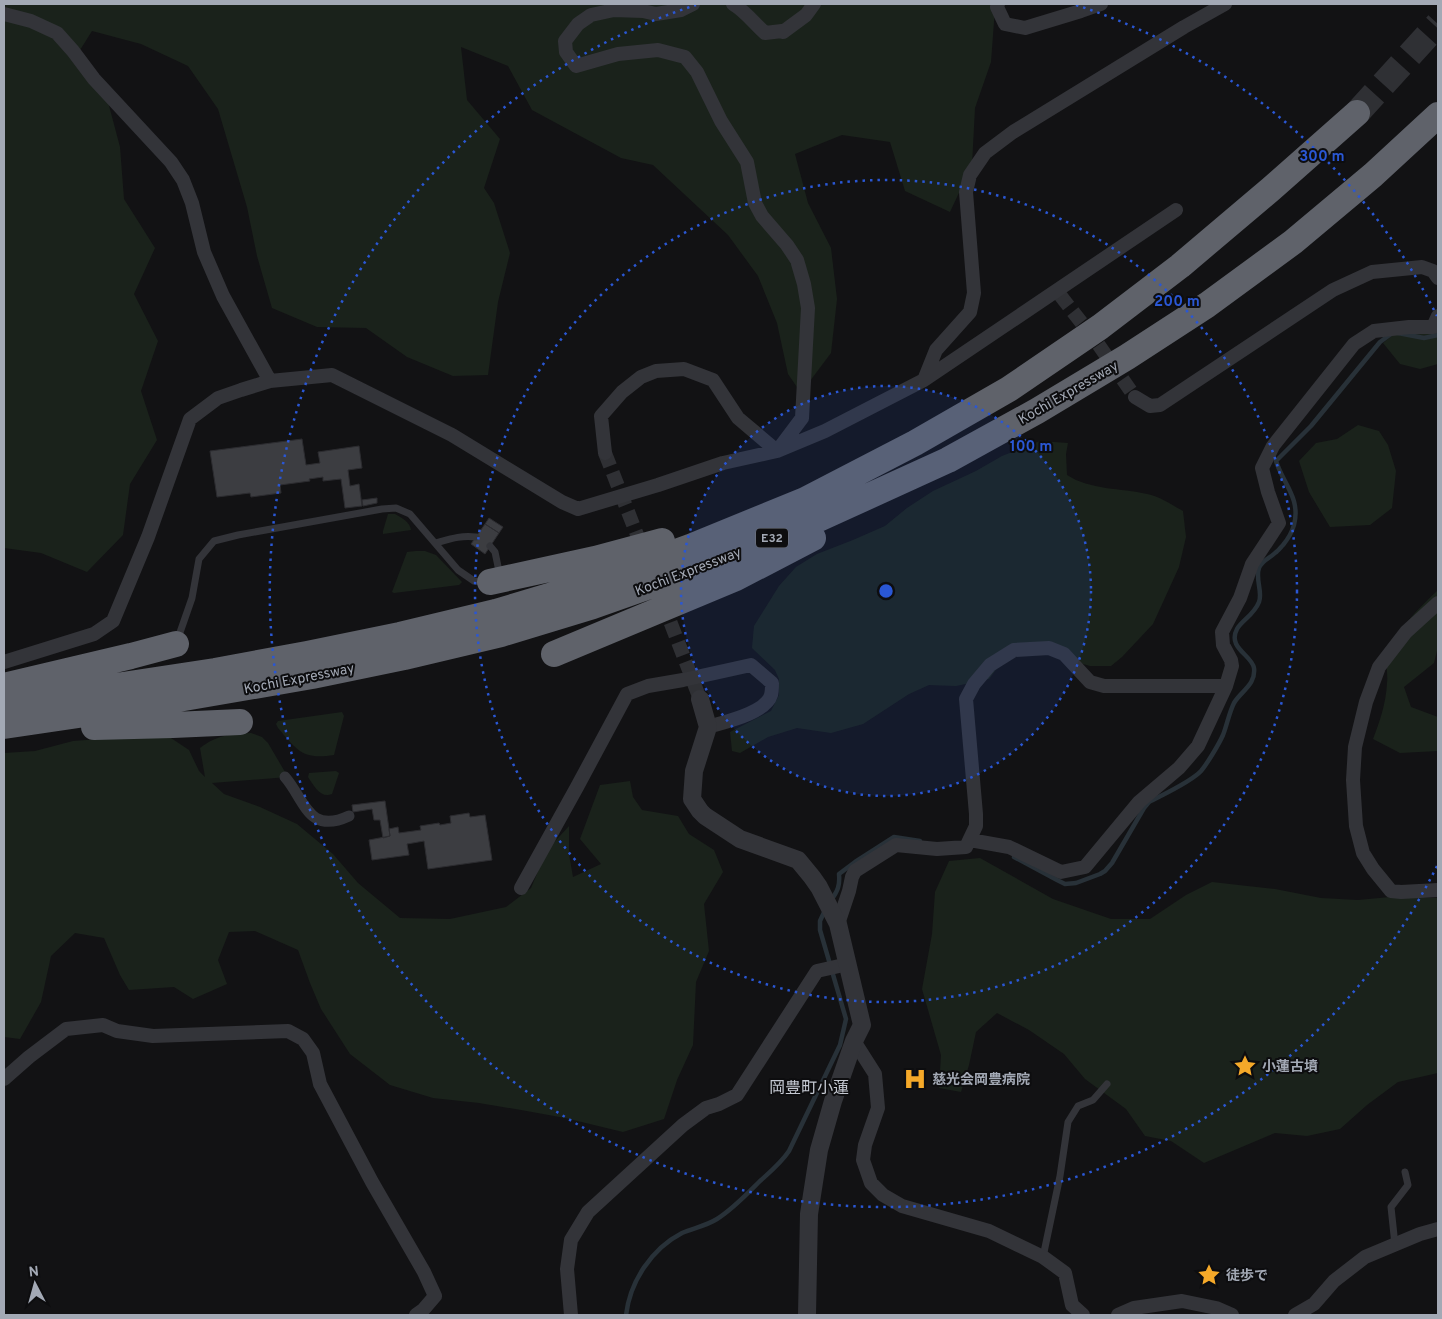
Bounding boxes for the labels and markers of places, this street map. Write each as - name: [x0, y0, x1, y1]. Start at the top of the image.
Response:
- centre of rings: [877, 582, 895, 600]
- place icon: 小蓮古墳: [1232, 1053, 1258, 1079]
- place label: 小蓮古墳: [1262, 1059, 1318, 1076]
- hospital icon: 慈光会岡豊病院: [902, 1066, 928, 1092]
- place label: 慈光会岡豊病院: [932, 1072, 1030, 1089]
- place icon: 徒歩で: [1196, 1262, 1222, 1288]
- place label: 徒歩で: [1226, 1268, 1268, 1285]

